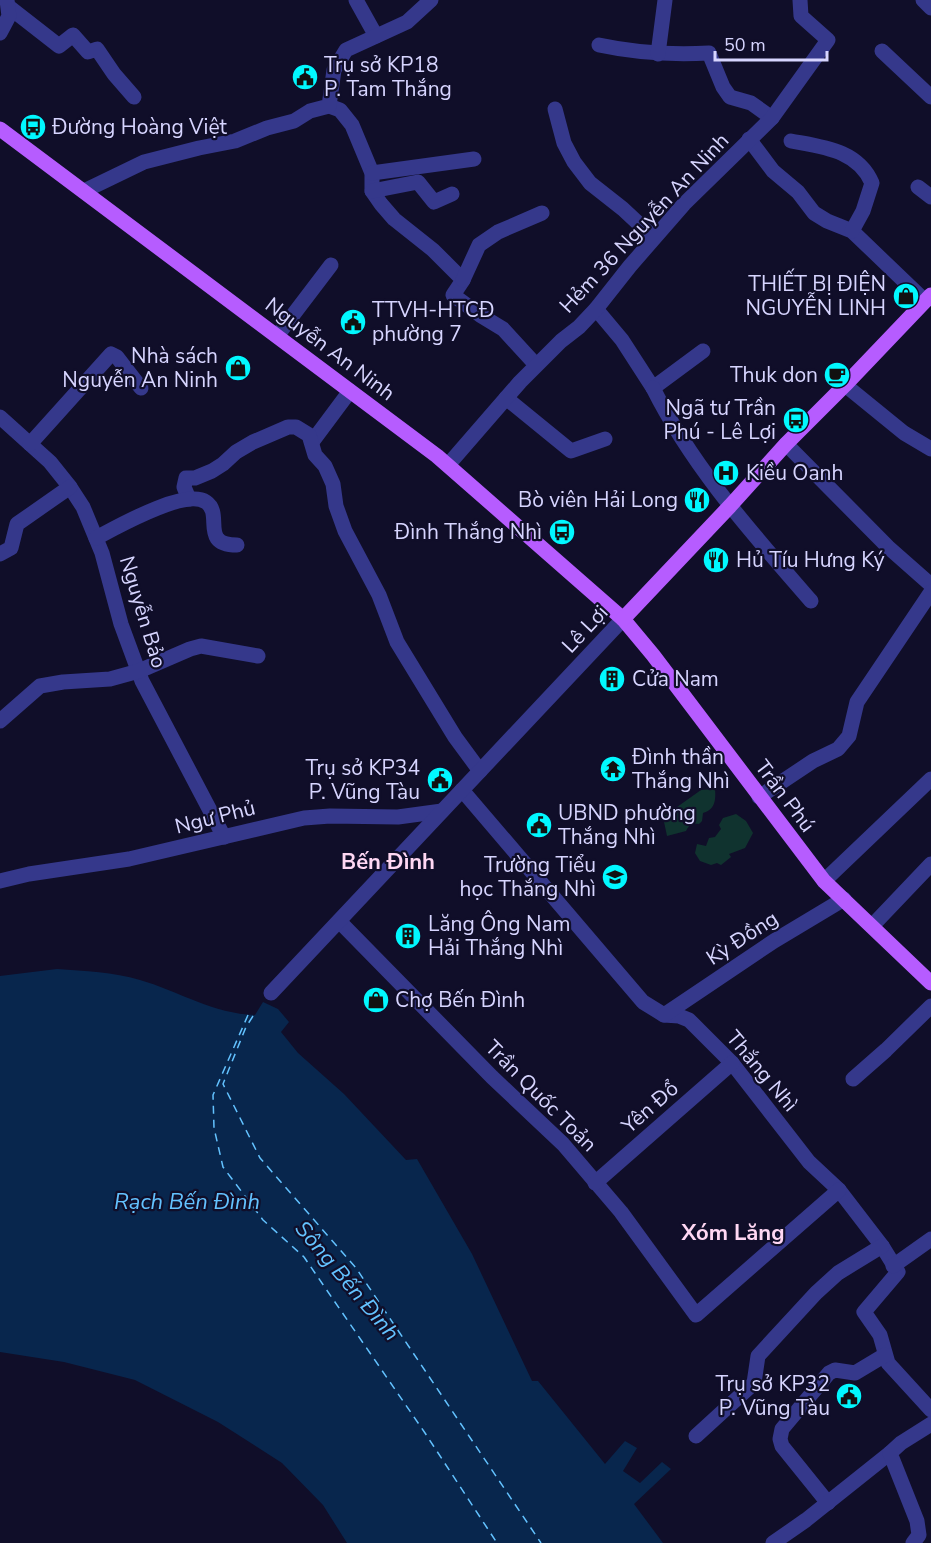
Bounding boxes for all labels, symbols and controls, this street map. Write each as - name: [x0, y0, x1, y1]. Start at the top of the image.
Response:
- scale bar: [715, 24, 828, 62]
- text: 50 m: [724, 33, 766, 57]
- place label: Trụ sở KP18 P. Tam Thắng: [324, 51, 452, 103]
- public building icon: Trụ sở KP18 P. Tam Thắng: [290, 62, 320, 92]
- bus stop icon: Đường Hoàng Việt: [18, 112, 48, 142]
- place label: Đường Hoàng Việt: [51, 113, 228, 141]
- street label: Hẻm 36 Nguyễn An Ninh: [553, 127, 735, 319]
- place label: THIẾT BỊ ĐIỆN NGUYỄN LINH: [746, 268, 886, 322]
- shop icon: THIẾT BỊ ĐIỆN NGUYỄN LINH: [891, 281, 921, 311]
- street label: Nguyễn An Ninh: [259, 291, 401, 407]
- place label: TTVH-HTCĐ phường 7: [372, 296, 495, 348]
- public building icon: TTVH-HTCĐ phường 7: [338, 307, 368, 337]
- place label: Nhà sách Nguyễn An Ninh: [62, 342, 218, 394]
- shop icon: Nhà sách Nguyễn An Ninh: [223, 353, 253, 383]
- cafe icon: Thuk don: [822, 360, 852, 390]
- place label: Thuk don: [730, 361, 818, 389]
- place label: Ngã tư Trần Phú - Lê Lợi: [664, 394, 776, 446]
- bus stop icon: Ngã tư Trần Phú - Lê Lợi: [781, 405, 811, 435]
- hospital icon: Kiều Oanh: [711, 458, 741, 488]
- place label: Kiều Oanh: [746, 459, 843, 487]
- restaurant icon: Bò viên Hải Long: [682, 485, 712, 515]
- place label: Bò viên Hải Long: [518, 486, 678, 514]
- bus stop icon: Đình Thắng Nhì: [547, 517, 577, 547]
- place label: Đình Thắng Nhì: [394, 518, 542, 546]
- restaurant icon: Hủ Tíu Hưng Ký: [701, 545, 731, 575]
- place label: Hủ Tíu Hưng Ký: [736, 546, 885, 574]
- street label: Nguyễn Bảo: [113, 553, 173, 671]
- street label: Lê Lợi: [556, 599, 614, 659]
- building icon: Cửa Nam: [597, 664, 627, 694]
- place label: Cửa Nam: [632, 665, 719, 693]
- place label: Đình thần Thắng Nhì: [631, 743, 730, 795]
- place label: Trụ sở KP34 P. Vũng Tàu: [305, 754, 420, 806]
- temple icon: Đình thần Thắng Nhì: [598, 754, 628, 784]
- street label: Trần Phú: [749, 754, 821, 838]
- public building icon: Trụ sở KP34 P. Vũng Tàu: [425, 765, 455, 795]
- street label: Ngư Phủ: [172, 793, 258, 841]
- place label: UBND phường Thắng Nhì: [558, 799, 696, 851]
- public building icon: UBND phường Thắng Nhì: [524, 810, 554, 840]
- district label: Bến Đình: [341, 847, 435, 877]
- place label: Trường Tiểu học Thắng Nhì: [460, 851, 596, 903]
- school or university icon: Trường Tiểu học Thắng Nhì: [600, 862, 630, 892]
- street label: Kỳ Đồng: [701, 904, 783, 972]
- place label: Lăng Ông Nam Hải Thắng Nhì: [428, 910, 571, 962]
- building icon: Lăng Ông Nam Hải Thắng Nhì: [393, 921, 423, 951]
- shop icon: Chợ Bến Đình: [361, 985, 391, 1015]
- place label: Chợ Bến Đình: [395, 986, 525, 1014]
- street label: Thắng Nhì: [720, 1025, 804, 1117]
- street label: Trần Quốc Toản: [479, 1034, 603, 1158]
- street label: Yên Đổ: [615, 1075, 684, 1140]
- water label: Rạch Bến Đình: [114, 1187, 260, 1217]
- water label: Sông Bến Đình: [288, 1215, 406, 1347]
- district label: Xóm Lăng: [680, 1218, 785, 1248]
- place label: Trụ sở KP32 P. Vũng Tàu: [715, 1370, 830, 1422]
- public building icon: Trụ sở KP32 P. Vũng Tàu: [834, 1381, 864, 1411]

